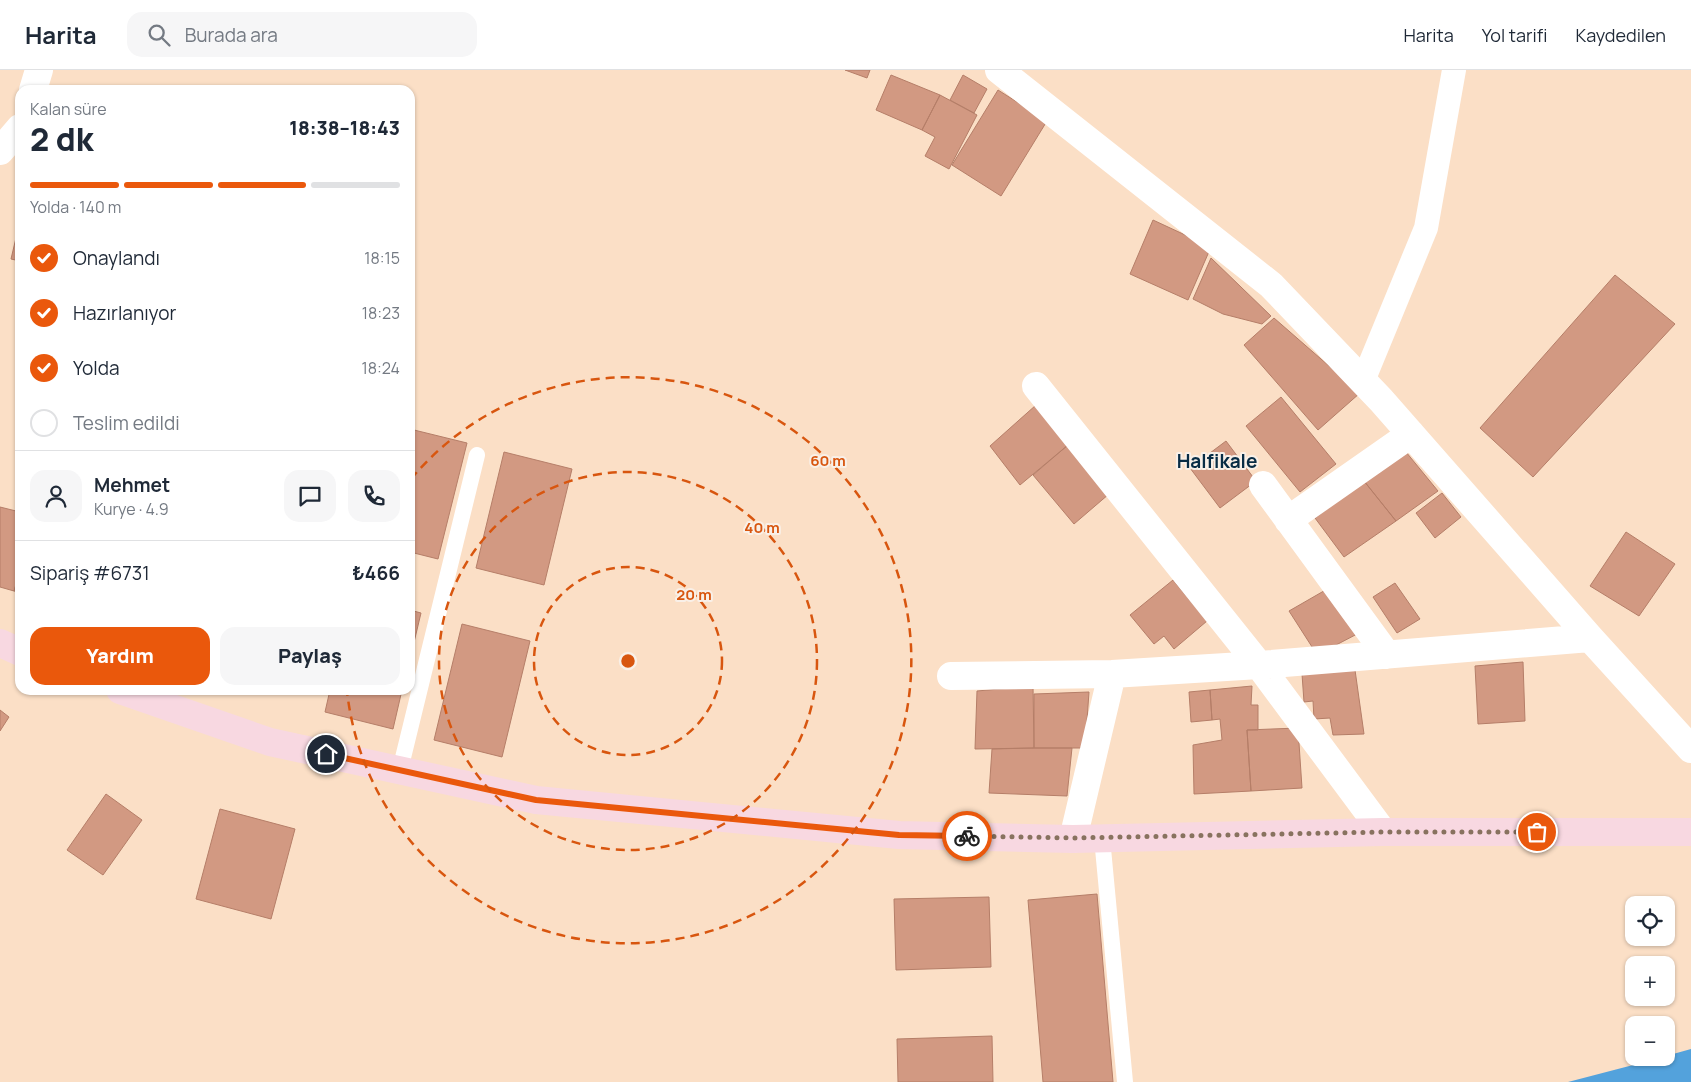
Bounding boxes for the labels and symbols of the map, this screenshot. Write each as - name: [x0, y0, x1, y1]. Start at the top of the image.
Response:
- district label: Halfikale: [1177, 448, 1257, 474]
- text: 60 m: [810, 450, 846, 471]
- text: 40 m: [744, 517, 780, 538]
- text: 20 m: [676, 584, 712, 605]
- centre of rings: [619, 652, 637, 670]
- pin: [305, 733, 347, 775]
- courier: [942, 811, 992, 861]
- pin: [1516, 811, 1558, 853]

